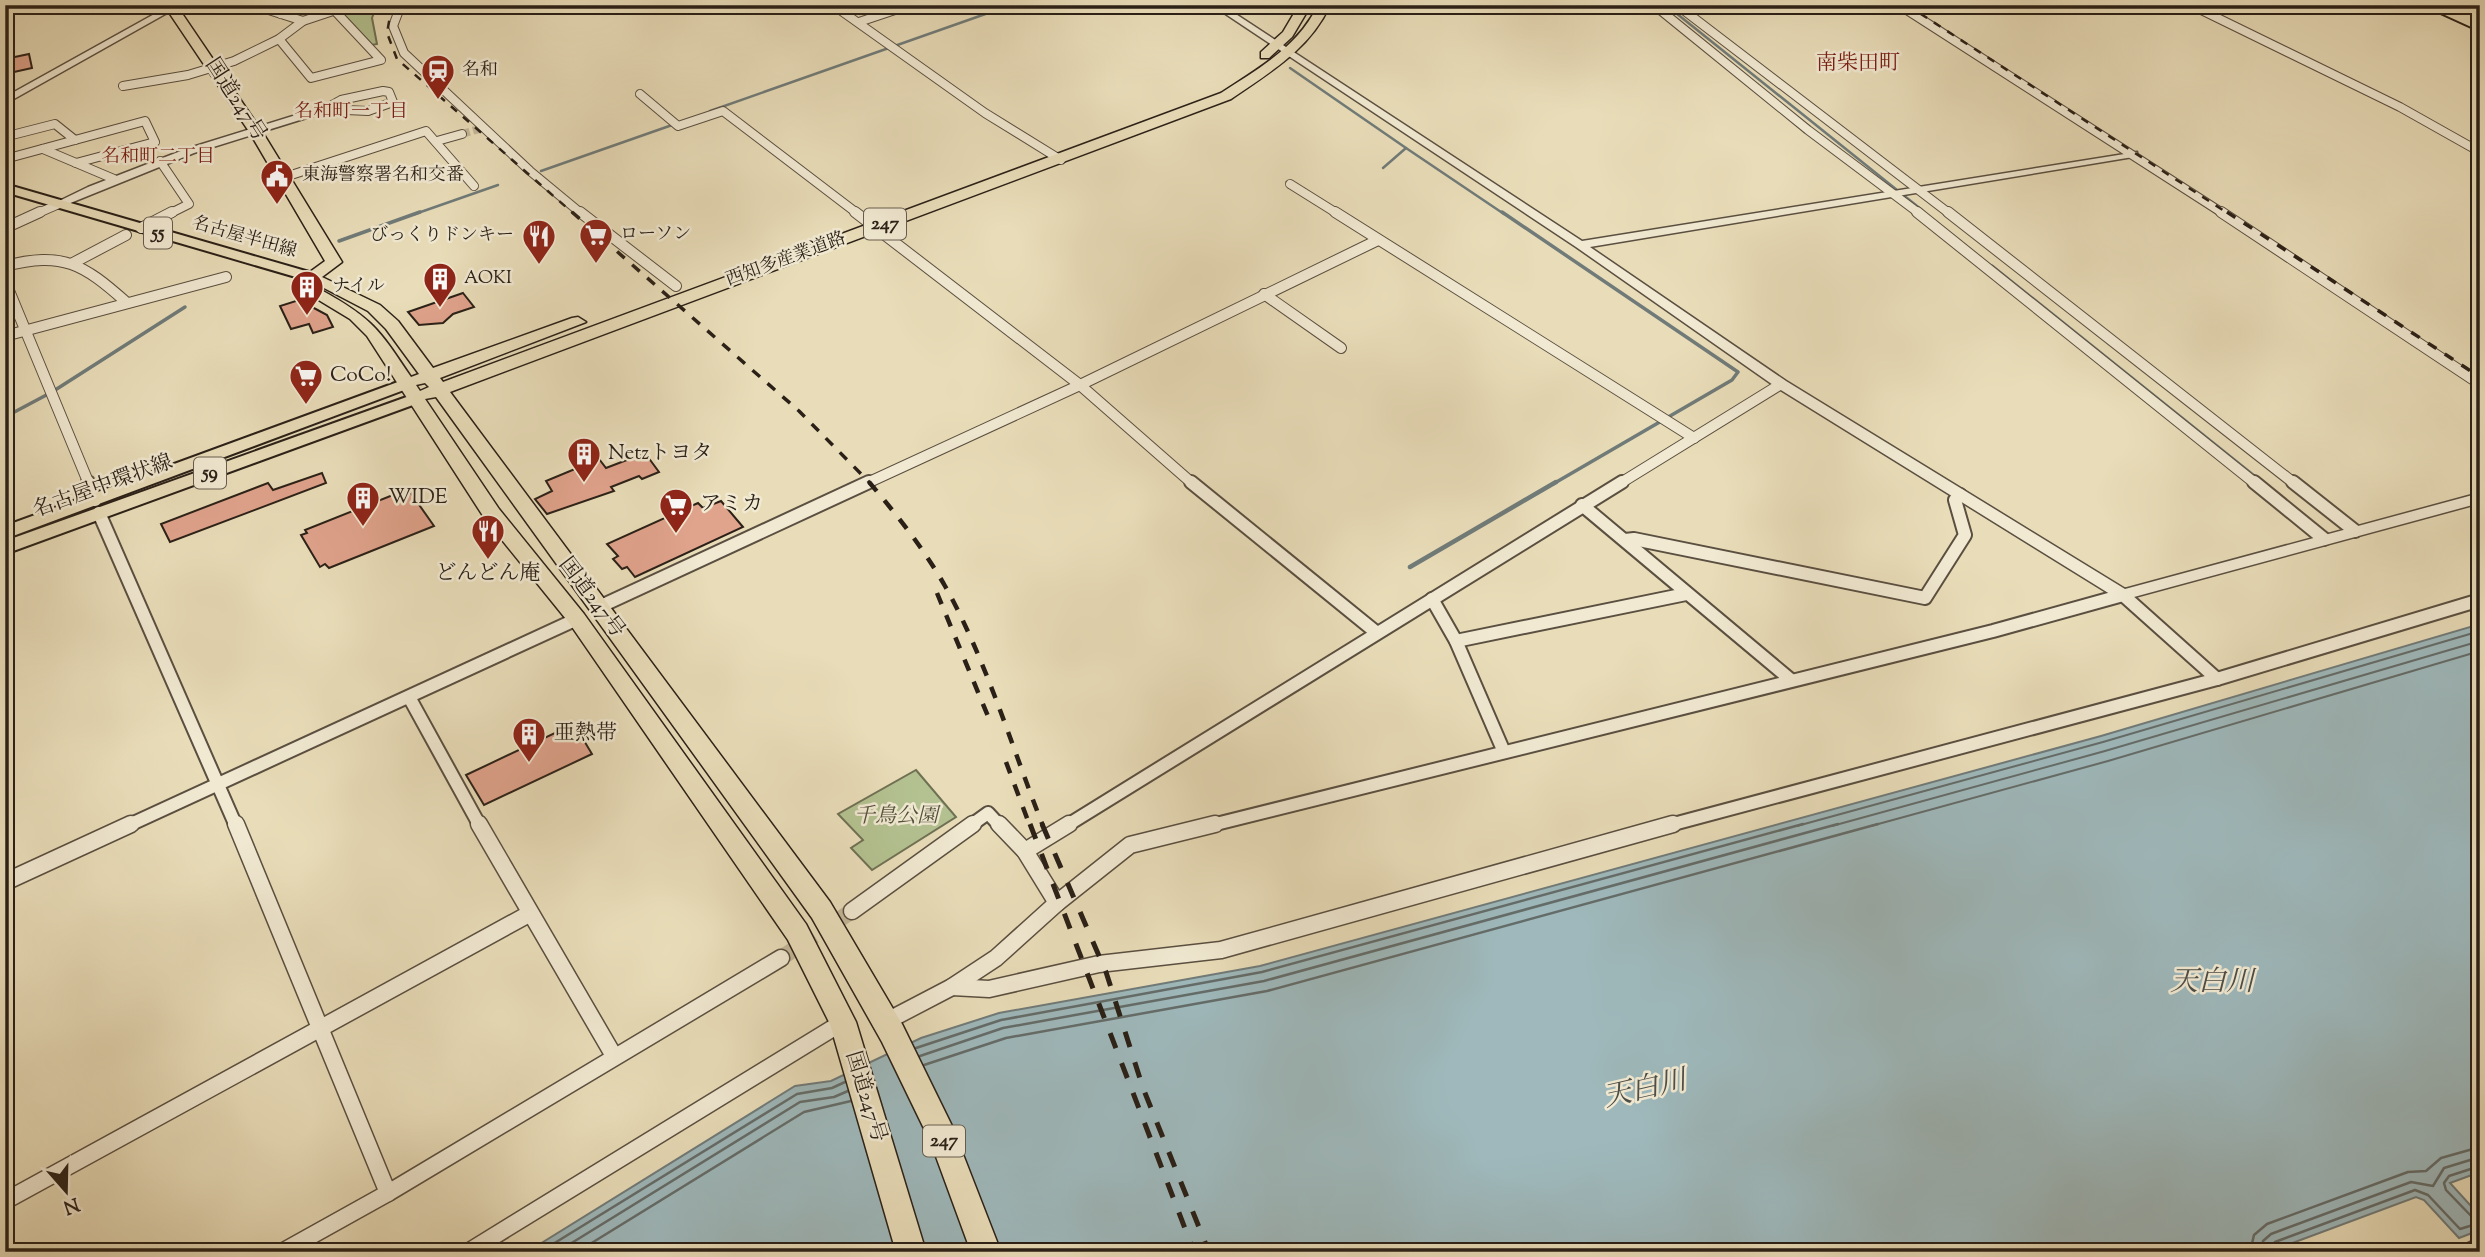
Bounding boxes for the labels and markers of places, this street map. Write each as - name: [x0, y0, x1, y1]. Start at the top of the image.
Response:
- station icon: 名和: [419, 52, 457, 101]
- place label: 名和: [462, 58, 498, 84]
- public building icon: 東海警察署名和交番: [258, 157, 296, 206]
- place label: 東海警察署名和交番: [302, 163, 464, 189]
- supermarket icon: ローソン: [577, 216, 615, 265]
- restaurant icon: びっくりドンキー: [520, 217, 558, 266]
- place label: ローソン: [620, 222, 691, 248]
- place label: びっくりドンキー: [370, 223, 514, 249]
- building icon: AOKI: [421, 260, 459, 309]
- place label: AOKI: [464, 266, 512, 292]
- building icon: ナイル: [288, 268, 326, 317]
- place label: ナイル: [332, 274, 385, 300]
- supermarket icon: CoCo!: [287, 357, 325, 406]
- place label: CoCo!: [330, 361, 391, 391]
- building icon: Netzトヨタ: [565, 435, 603, 484]
- place label: Netzトヨタ: [608, 439, 712, 469]
- building icon: WIDE: [344, 479, 382, 528]
- place label: WIDE: [388, 483, 448, 513]
- supermarket icon: アミカ: [657, 486, 695, 535]
- place label: アミカ: [700, 490, 763, 520]
- restaurant icon: どんどん庵: [469, 512, 507, 561]
- place label: どんどん庵: [436, 559, 541, 589]
- building icon: 亜熱帯: [510, 715, 548, 764]
- place label: 亜熱帯: [554, 719, 617, 749]

